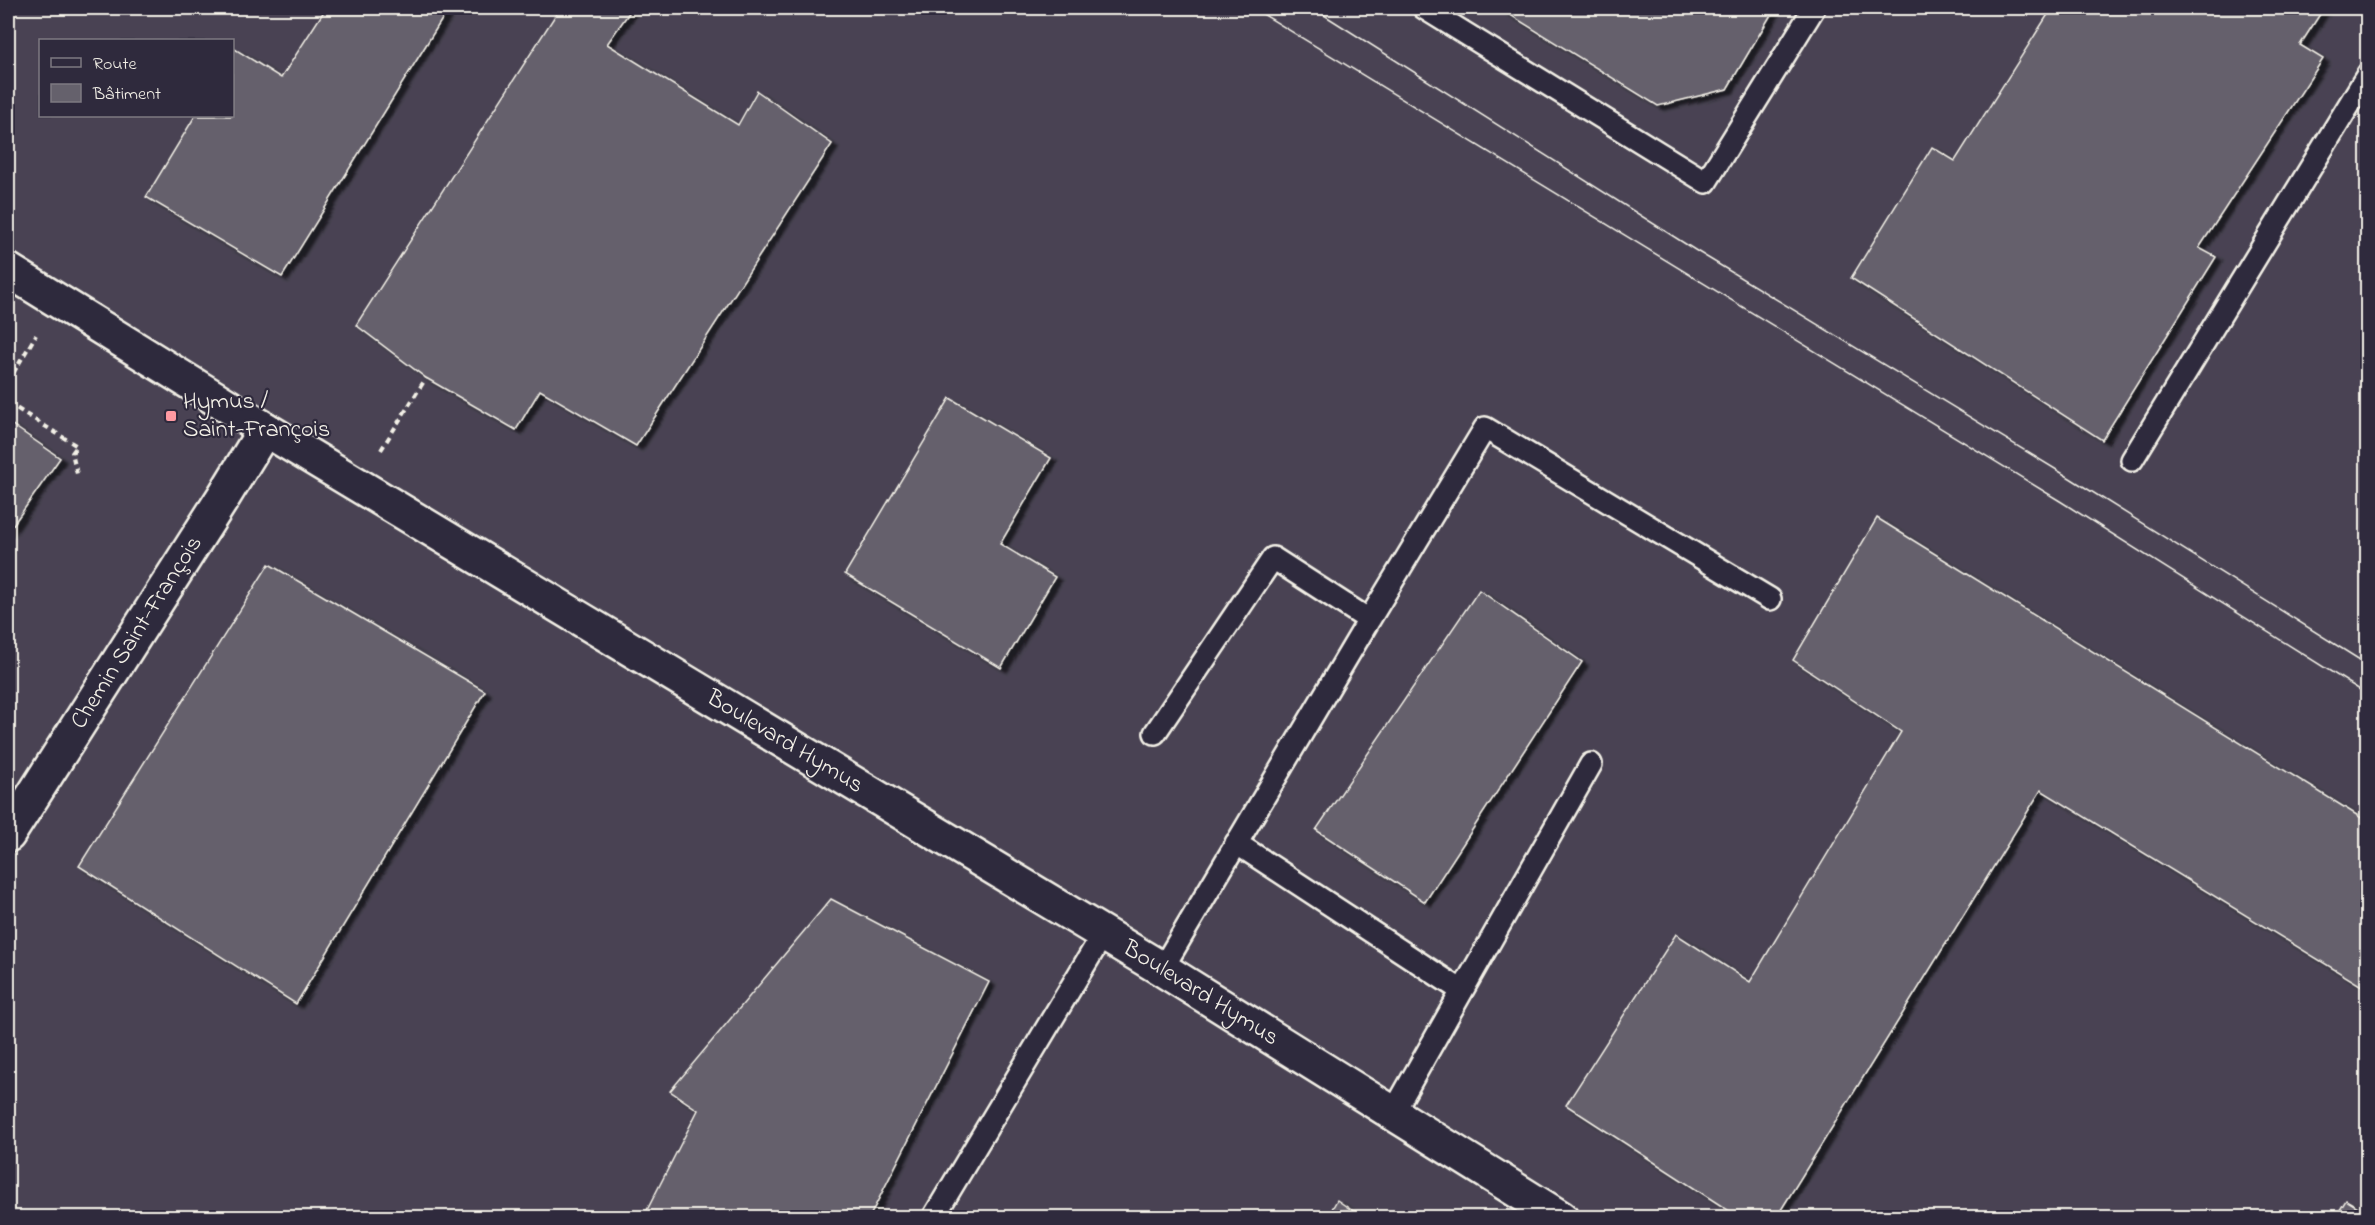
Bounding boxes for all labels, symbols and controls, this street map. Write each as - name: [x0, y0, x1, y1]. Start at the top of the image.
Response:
- legend: [39, 39, 234, 117]
- text: Route: [93, 52, 138, 78]
- text: Bâtiment: [92, 82, 161, 108]
- place label: Hymus / Saint-François: [183, 385, 330, 448]
- marker: Hymus / Saint-François: [164, 409, 178, 423]
- street label: Chemin Saint-François: [62, 529, 212, 736]
- street label: Boulevard Hymus: [699, 681, 870, 803]
- street label: Boulevard Hymus: [1115, 931, 1286, 1055]

